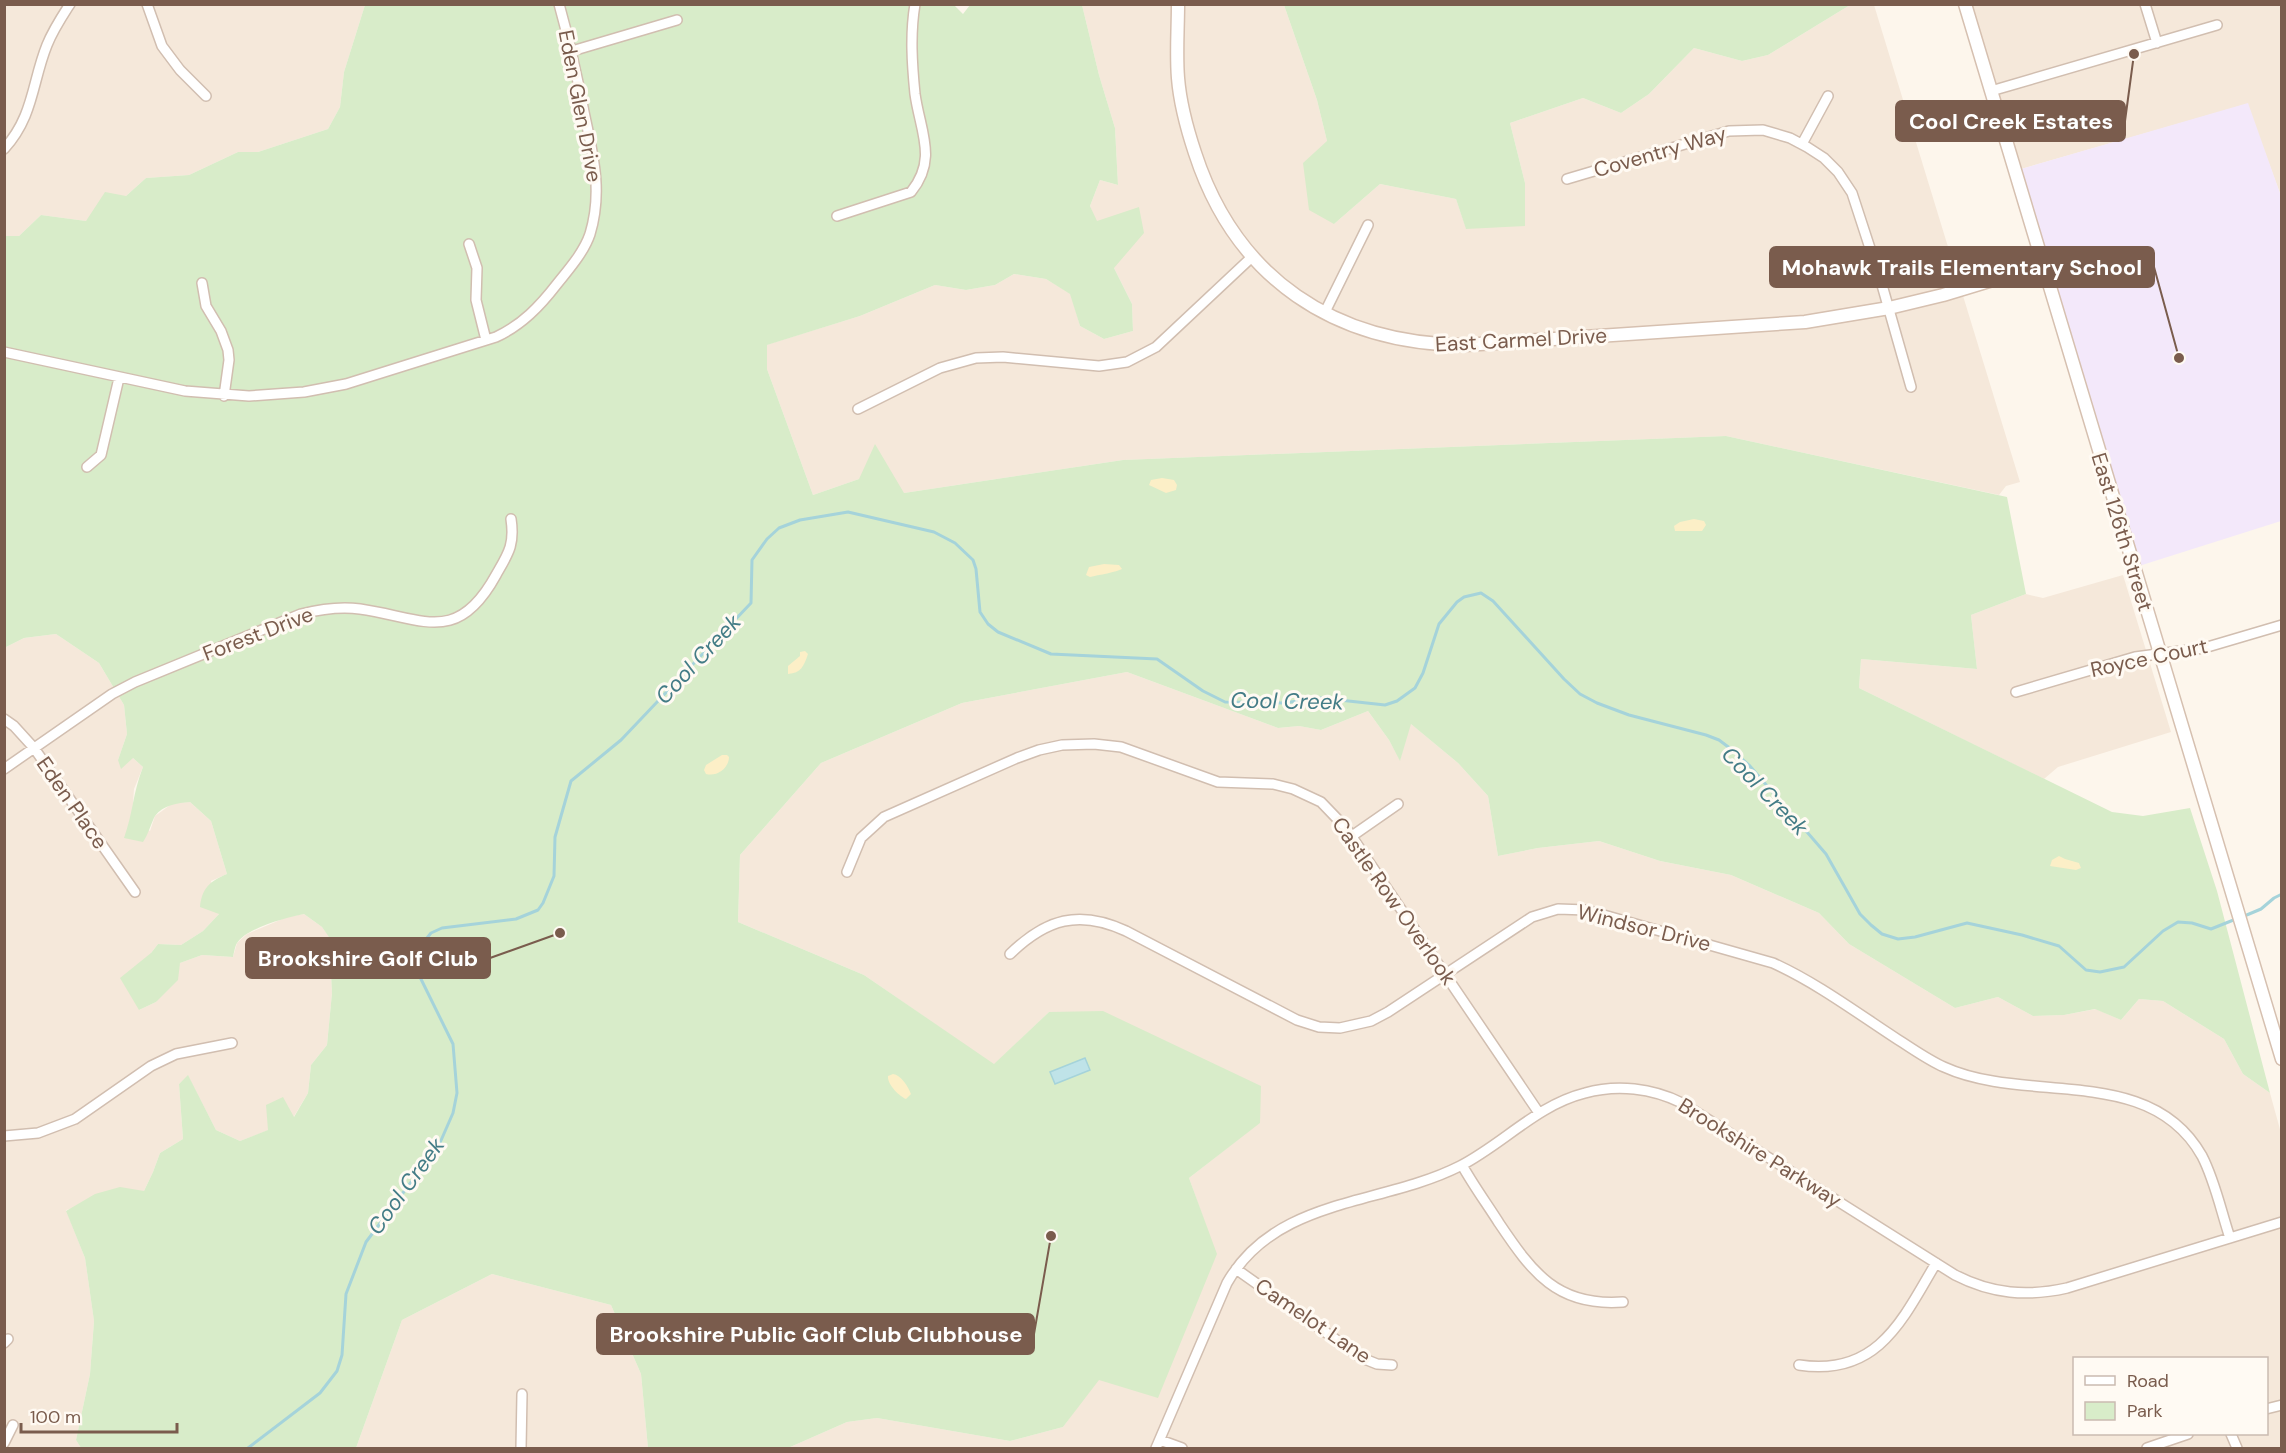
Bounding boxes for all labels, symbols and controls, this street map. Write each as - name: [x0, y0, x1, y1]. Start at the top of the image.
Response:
- street label: Eden Glen Drive: [552, 27, 608, 185]
- callout: Cool Creek Estates: [1896, 101, 2125, 141]
- text: Cool Creek Estates: [1909, 107, 2113, 136]
- street label: Coventry Way: [1590, 120, 1730, 184]
- callout: Mohawk Trails Elementary School: [1770, 247, 2154, 287]
- text: Mohawk Trails Elementary School: [1782, 253, 2142, 282]
- street label: East Carmel Drive: [1434, 322, 1608, 358]
- street label: East 126th Street: [2085, 449, 2159, 615]
- street label: Forest Drive: [199, 600, 317, 668]
- water label: Cool Creek: [649, 607, 748, 710]
- street label: Royce Court: [2088, 632, 2210, 684]
- water label: Cool Creek: [1230, 686, 1345, 716]
- water label: Cool Creek: [1715, 740, 1815, 842]
- street label: Eden Place: [30, 751, 114, 855]
- street label: Castle Row Overlook: [1325, 811, 1463, 991]
- street label: Windsor Drive: [1574, 898, 1714, 958]
- callout: Brookshire Golf Club: [246, 938, 490, 978]
- text: Brookshire Golf Club: [258, 944, 478, 973]
- street label: Brookshire Parkway: [1673, 1091, 1847, 1215]
- water label: Cool Creek: [361, 1131, 451, 1240]
- street label: Camelot Lane: [1250, 1272, 1376, 1370]
- callout: Brookshire Public Golf Club Clubhouse: [597, 1314, 1034, 1354]
- text: Brookshire Public Golf Club Clubhouse: [610, 1320, 1022, 1349]
- legend: [2073, 1357, 2268, 1435]
- text: Road: [2127, 1369, 2169, 1393]
- scale bar: [21, 1396, 177, 1434]
- text: Park: [2127, 1399, 2163, 1423]
- text: 100 m: [30, 1405, 81, 1429]

